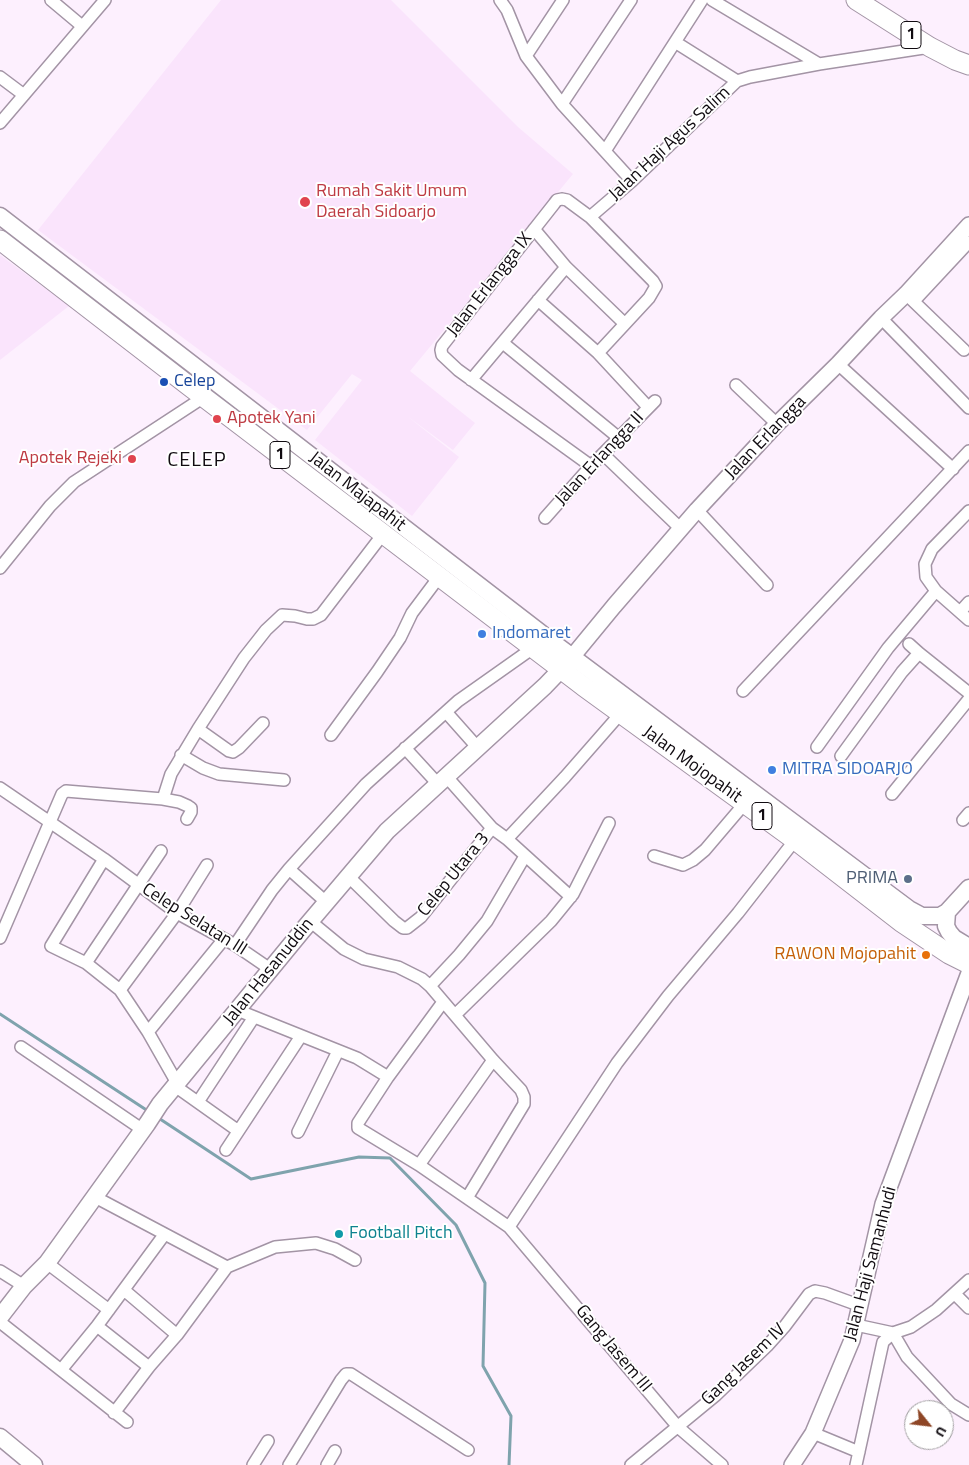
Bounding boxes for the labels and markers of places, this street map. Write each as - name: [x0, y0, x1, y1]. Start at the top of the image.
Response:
- place label: Rumah Sakit Umum Daerah Sidoarjo: [316, 181, 467, 223]
- marker: Rumah Sakit Umum Daerah Sidoarjo: [298, 195, 312, 209]
- place label: Celep: [174, 371, 215, 393]
- marker: Celep: [158, 376, 170, 388]
- place label: Apotek Yani: [227, 408, 316, 430]
- marker: Apotek Yani: [211, 413, 223, 425]
- place label: Apotek Rejeki: [19, 448, 122, 470]
- marker: Apotek Rejeki: [126, 453, 138, 465]
- place label: Indomaret: [492, 623, 571, 645]
- marker: Indomaret: [476, 628, 488, 640]
- place label: MITRA SIDOARJO: [782, 759, 913, 781]
- marker: MITRA SIDOARJO: [766, 764, 778, 776]
- place label: PRIMA: [846, 868, 898, 890]
- marker: PRIMA: [902, 873, 914, 885]
- place label: RAWON Mojopahit: [774, 944, 916, 966]
- marker: RAWON Mojopahit: [920, 949, 932, 961]
- place label: Football Pitch: [349, 1223, 453, 1245]
- marker: Football Pitch: [333, 1228, 345, 1240]

